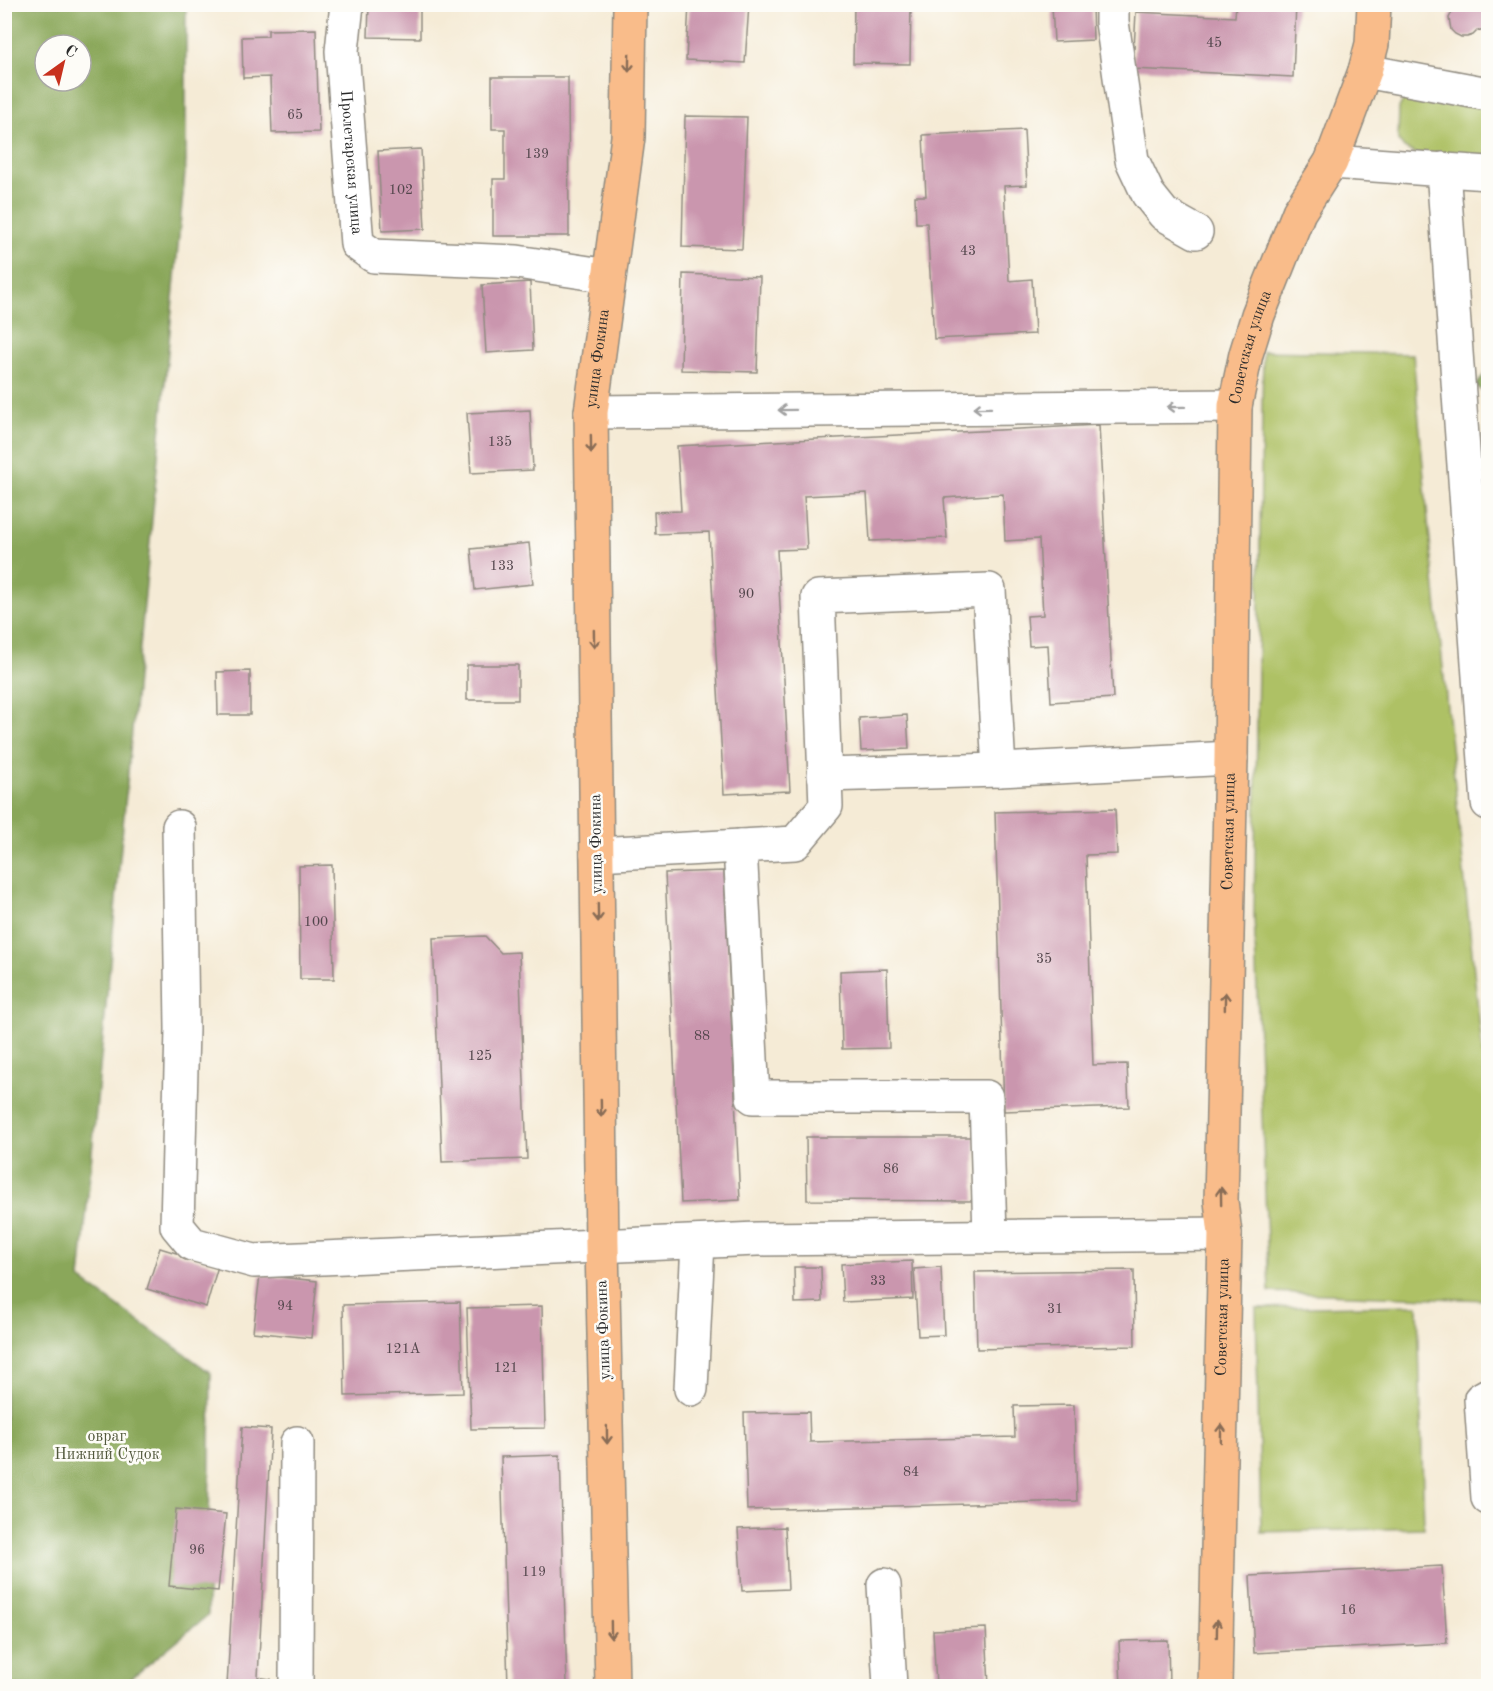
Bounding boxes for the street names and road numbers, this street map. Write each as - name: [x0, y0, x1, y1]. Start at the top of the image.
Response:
- street label: Пролетарская улица: [337, 90, 364, 235]
- street label: Советская улица: [1227, 288, 1275, 406]
- street label: улица Фокина: [584, 308, 613, 409]
- street label: Советская улица: [1220, 772, 1239, 891]
- street label: улица Фокина: [588, 794, 606, 894]
- street label: Советская улица: [1214, 1258, 1232, 1376]
- street label: улица Фокина: [594, 1280, 614, 1380]

